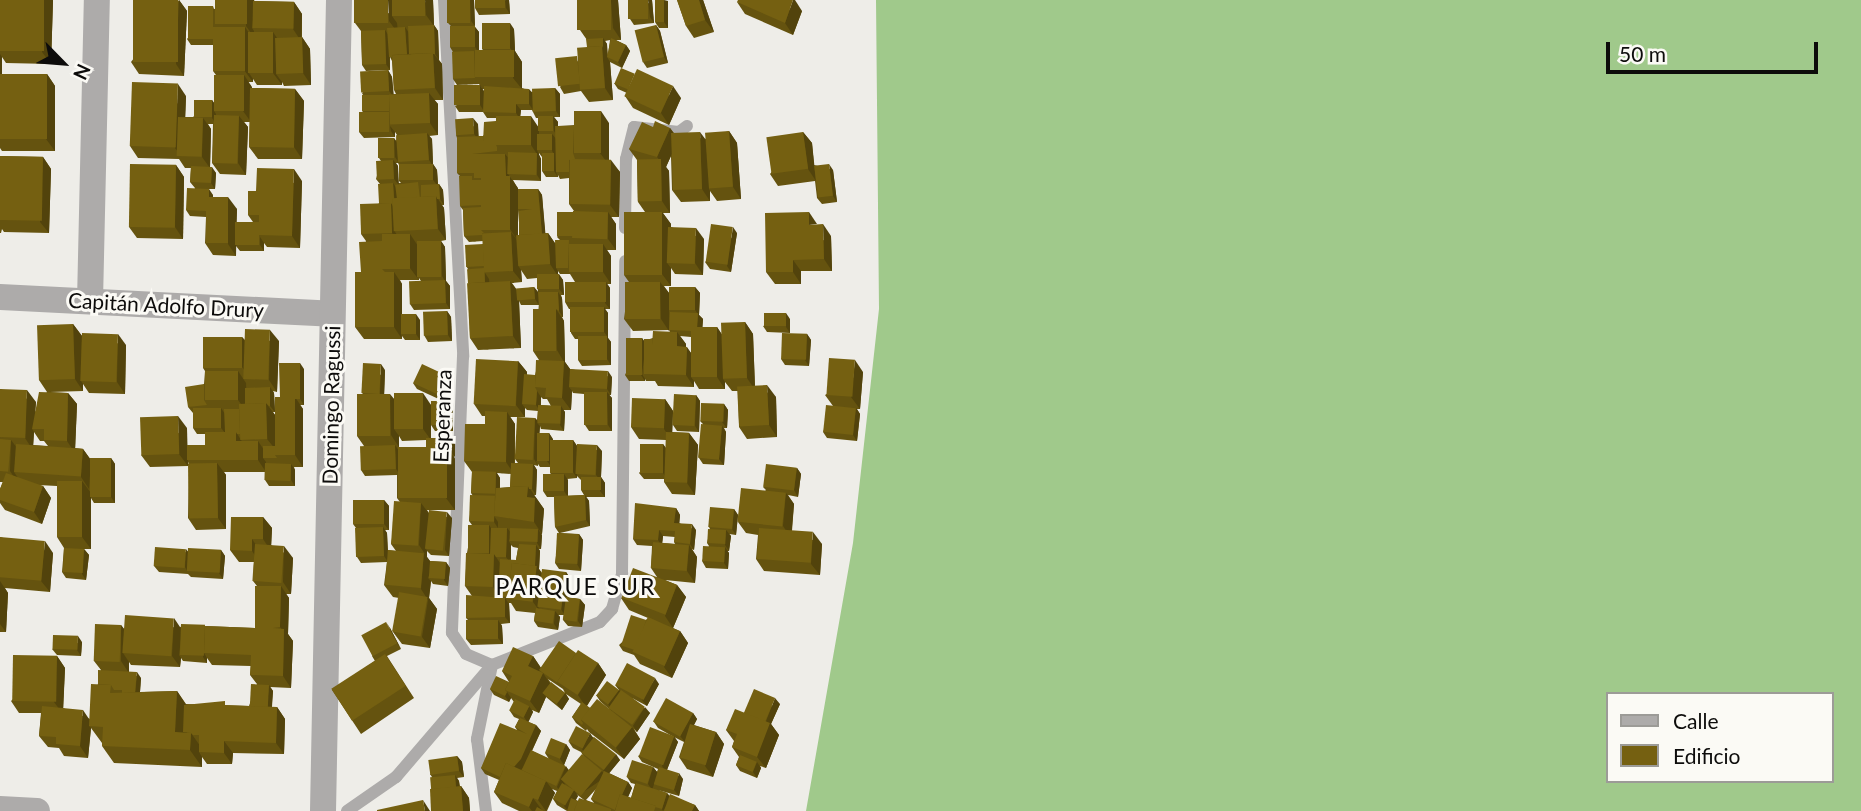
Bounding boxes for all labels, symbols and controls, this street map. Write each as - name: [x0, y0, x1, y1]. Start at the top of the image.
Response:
- north arrow: [28, 28, 98, 98]
- scale bar: [1609, 28, 1821, 72]
- text: 50 m: [1619, 41, 1666, 66]
- text: N: [69, 61, 96, 84]
- street label: Capitán Adolfo Drury: [67, 287, 265, 323]
- street label: Domingo Ragussi: [317, 325, 345, 485]
- street label: Esperanza: [428, 369, 456, 463]
- district label: PARQUE SUR: [497, 572, 655, 600]
- legend: [1605, 692, 1833, 783]
- text: Calle: [1673, 708, 1718, 733]
- text: Edificio: [1673, 743, 1740, 768]

